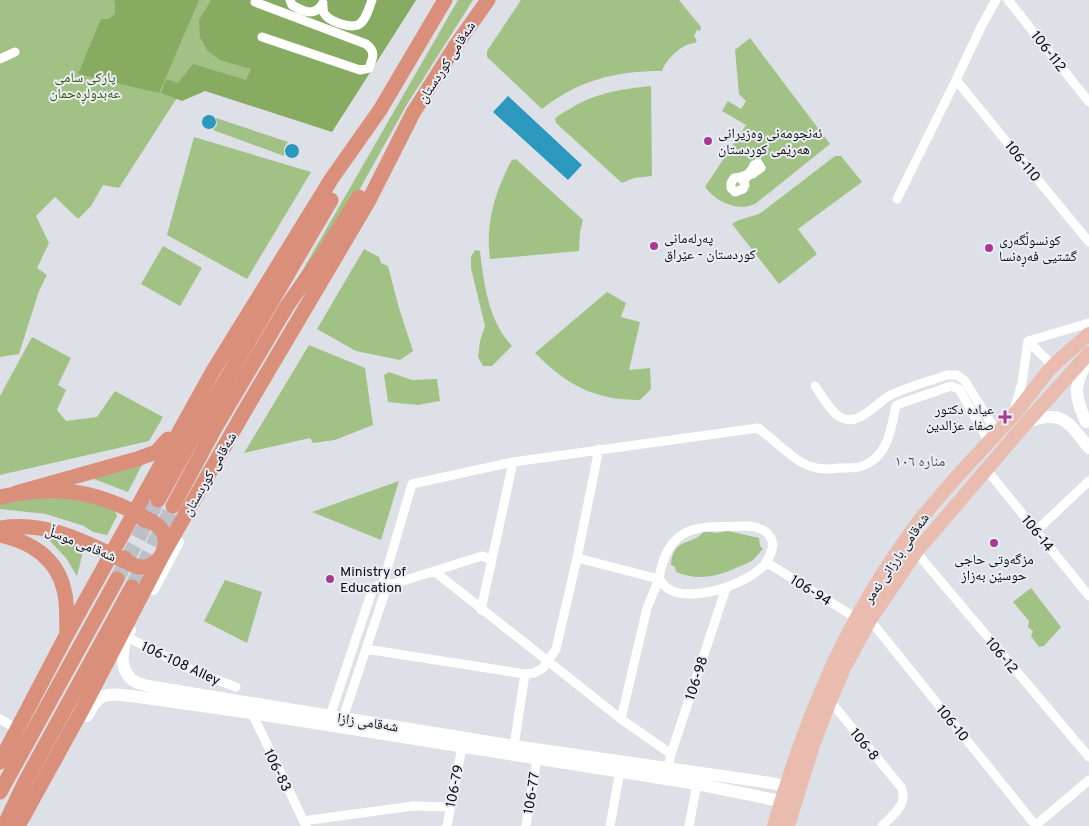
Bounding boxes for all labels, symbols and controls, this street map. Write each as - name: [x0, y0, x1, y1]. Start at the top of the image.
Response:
- street label: شەقامی کوردستان: [415, 19, 480, 107]
- street label: 106-112: [1027, 28, 1069, 76]
- park label: پارکی سامی عەبدولڕەحمان: [49, 70, 121, 105]
- place label: ئەنجومەنی وەزیرانی هەرێمی کوردستان: [718, 126, 822, 159]
- marker: ئەنجومەنی وەزیرانی هەرێمی کوردستان: [702, 135, 714, 147]
- street label: 106-110: [1000, 138, 1043, 186]
- place label: پەرلەمانی کوردستان - عێراق: [664, 231, 756, 264]
- place label: کونسوڵگەری گشتیی فەڕەنسا: [999, 231, 1077, 268]
- marker: پەرلەمانی کوردستان - عێراق: [648, 240, 660, 252]
- marker: کونسوڵگەری گشتیی فەڕەنسا: [983, 242, 995, 254]
- place label: عياده دكتور صفاء عزالدين: [926, 402, 994, 435]
- marker: عياده دكتور صفاء عزالدين: [998, 410, 1012, 424]
- street label: شەقامی کوردستان: [179, 430, 241, 520]
- district label: منارە ١٠٦: [895, 453, 945, 472]
- street label: شەقامی بارزانی نەمر: [860, 511, 934, 608]
- street label: 106-14: [1017, 512, 1057, 556]
- street label: شەقامی موسڵ: [43, 521, 119, 566]
- marker: مزگەوتی حاجی حوسێن بەزاز: [988, 537, 1000, 549]
- place label: مزگەوتی حاجی حوسێن بەزاز: [954, 552, 1034, 585]
- place label: Ministry of Education: [340, 564, 406, 597]
- street label: 106-94: [787, 572, 834, 610]
- marker: Ministry of Education: [324, 573, 336, 585]
- street label: 106-12: [981, 634, 1021, 677]
- street label: 106-108 Alley: [138, 639, 223, 690]
- street label: 106-98: [682, 654, 712, 703]
- street label: 106-10: [932, 702, 972, 746]
- street label: شەقامی زازا: [336, 710, 400, 737]
- street label: 106-8: [846, 725, 882, 765]
- street label: 106-83: [259, 747, 294, 795]
- street label: 106-79: [443, 763, 468, 809]
- street label: 106-77: [521, 771, 544, 816]

